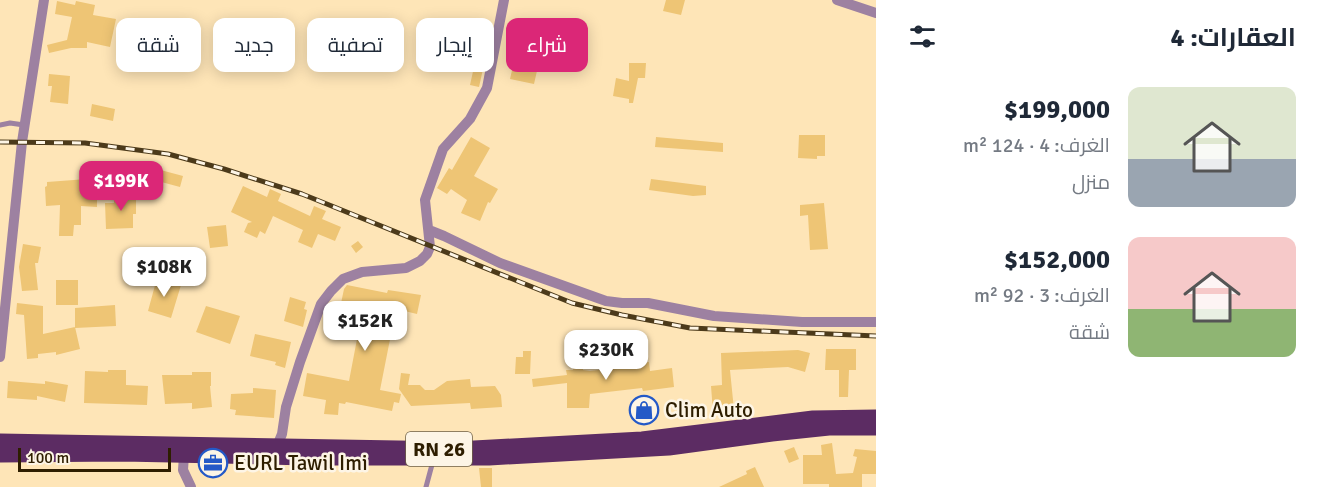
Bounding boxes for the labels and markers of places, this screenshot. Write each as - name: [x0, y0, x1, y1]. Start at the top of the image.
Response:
- pin: $199K: [79, 161, 163, 212]
- pin: $108K: [122, 247, 206, 298]
- pin: $152K: [323, 301, 407, 352]
- pin: $230K: [564, 330, 648, 381]
- shop icon: Clim Auto: [628, 394, 660, 426]
- place label: Clim Auto: [665, 397, 753, 423]
- office icon: EURL Tawil Imi: [197, 447, 229, 479]
- place label: EURL Tawil Imi: [234, 450, 368, 476]

